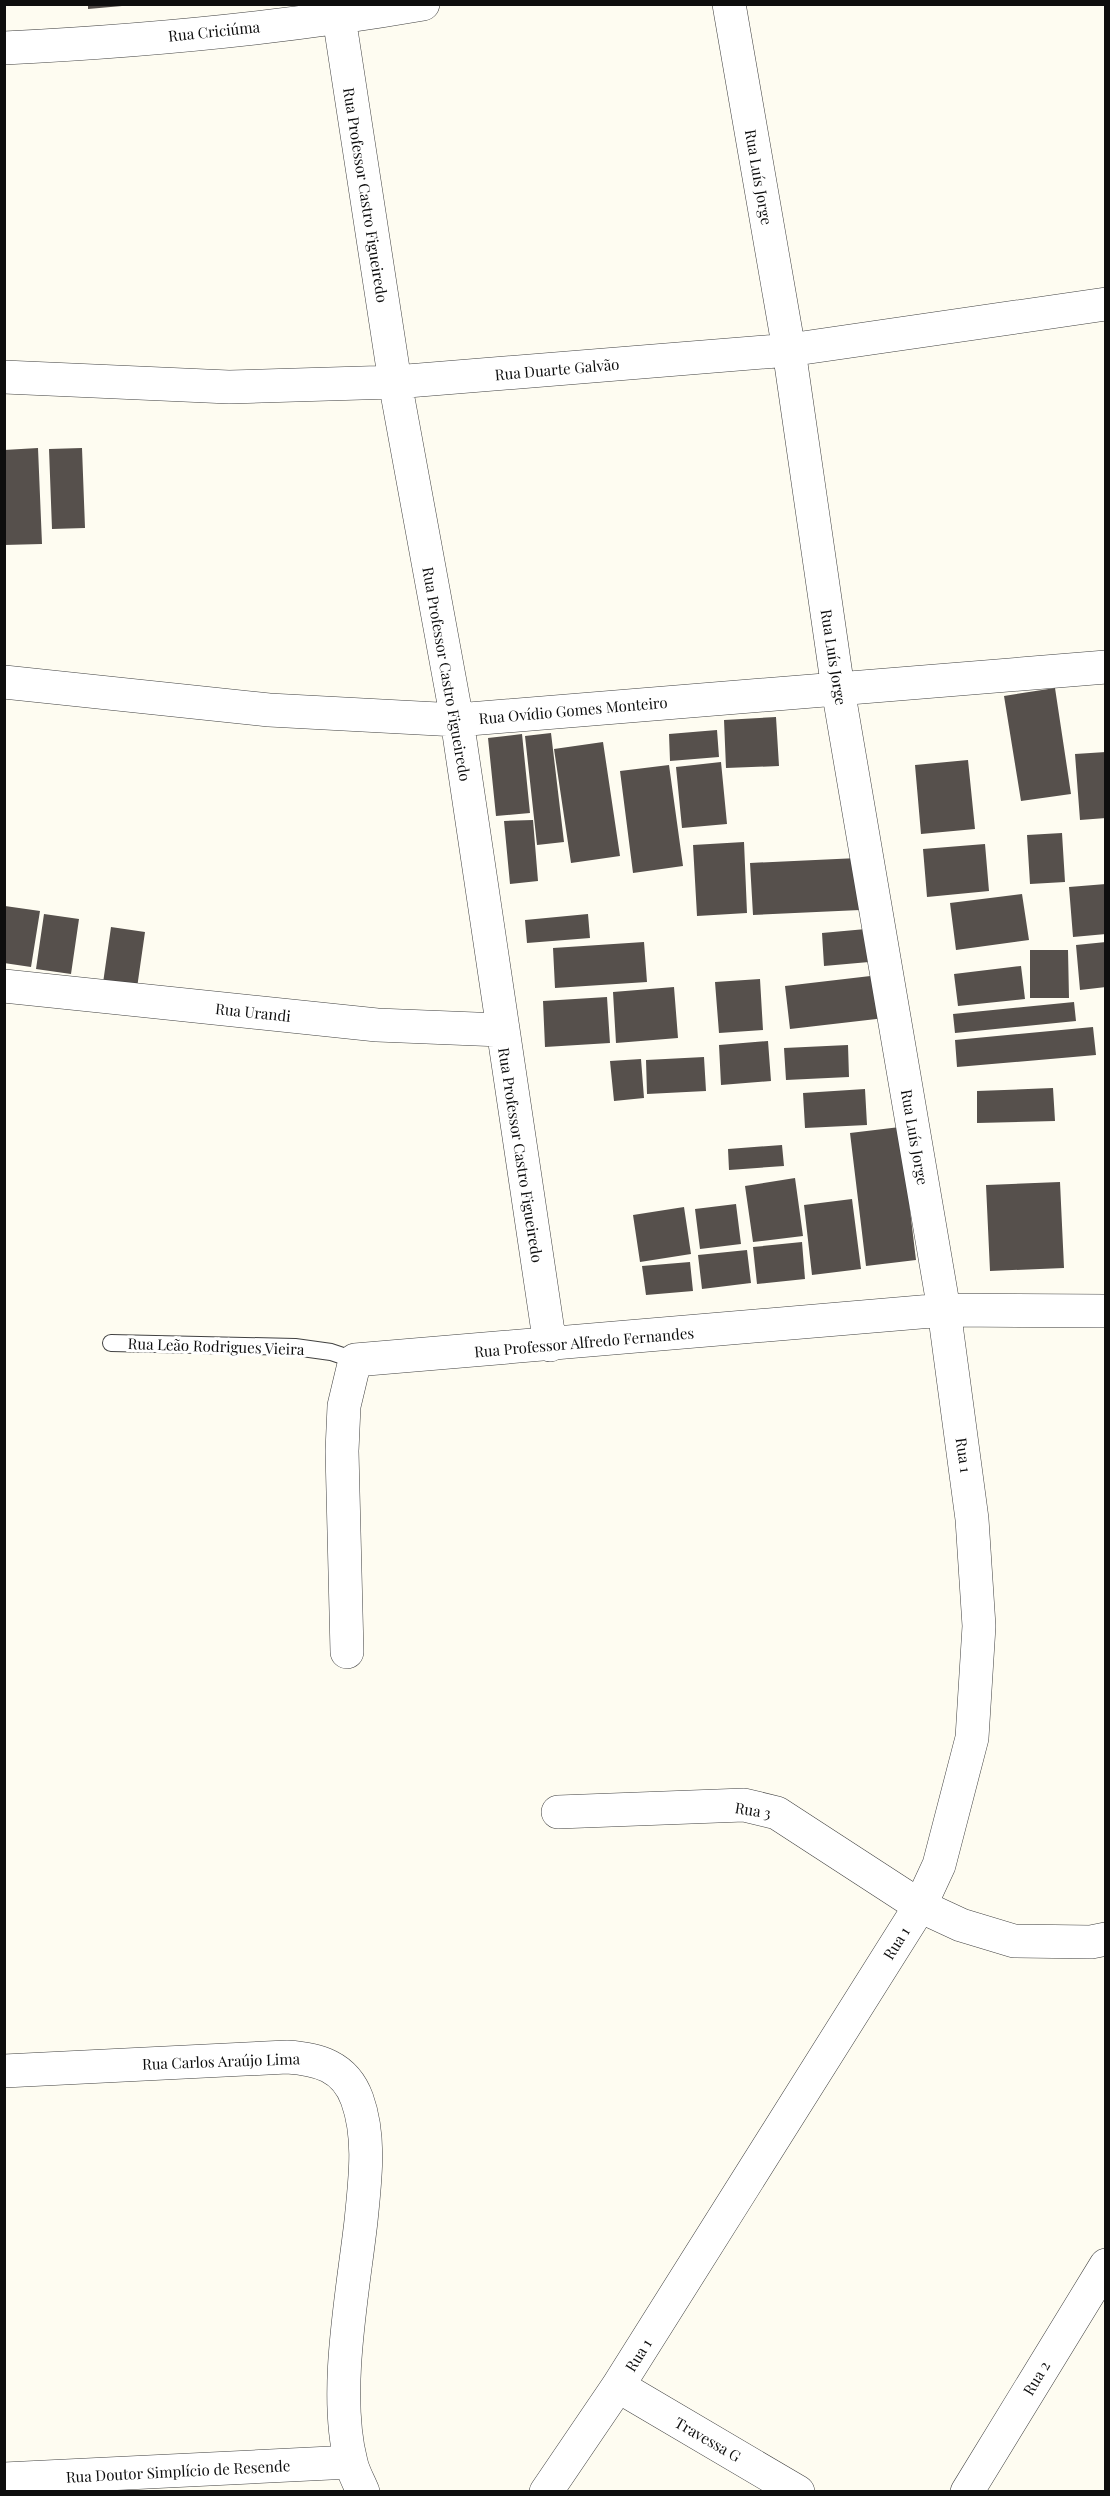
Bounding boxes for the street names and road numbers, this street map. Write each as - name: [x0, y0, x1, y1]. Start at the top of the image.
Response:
- street label: Rua Criciúma: [167, 16, 261, 46]
- street label: Rua Professor Castro Figueiredo: [339, 86, 393, 304]
- street label: Rua Luís Jorge: [741, 128, 777, 226]
- street label: Rua Duarte Galvão: [494, 354, 620, 384]
- street label: Rua Professor Castro Figueiredo: [418, 565, 476, 783]
- street label: Rua Luís Jorge: [817, 608, 851, 706]
- street label: Rua Ovídio Gomes Monteiro: [478, 692, 668, 728]
- street label: Rua Urandi: [214, 998, 292, 1026]
- street label: Rua Professor Castro Figueiredo: [494, 1046, 548, 1264]
- street label: Rua Luís Jorge: [897, 1088, 933, 1186]
- street label: Rua Professor Alfredo Fernandes: [473, 1322, 695, 1362]
- street label: Rua Leão Rodrigues Vieira: [127, 1333, 305, 1359]
- street label: Rua 1: [952, 1436, 976, 1474]
- street label: Rua 3: [734, 1797, 773, 1823]
- street label: Rua 1: [878, 1922, 914, 1963]
- street label: Rua Carlos Araújo Lima: [142, 2048, 301, 2074]
- street label: Rua 1: [620, 2334, 656, 2375]
- street label: Rua 2: [1018, 2357, 1054, 2399]
- street label: Travessa G: [671, 2412, 745, 2466]
- street label: Rua Doutor Simplício de Resende: [65, 2455, 291, 2487]

